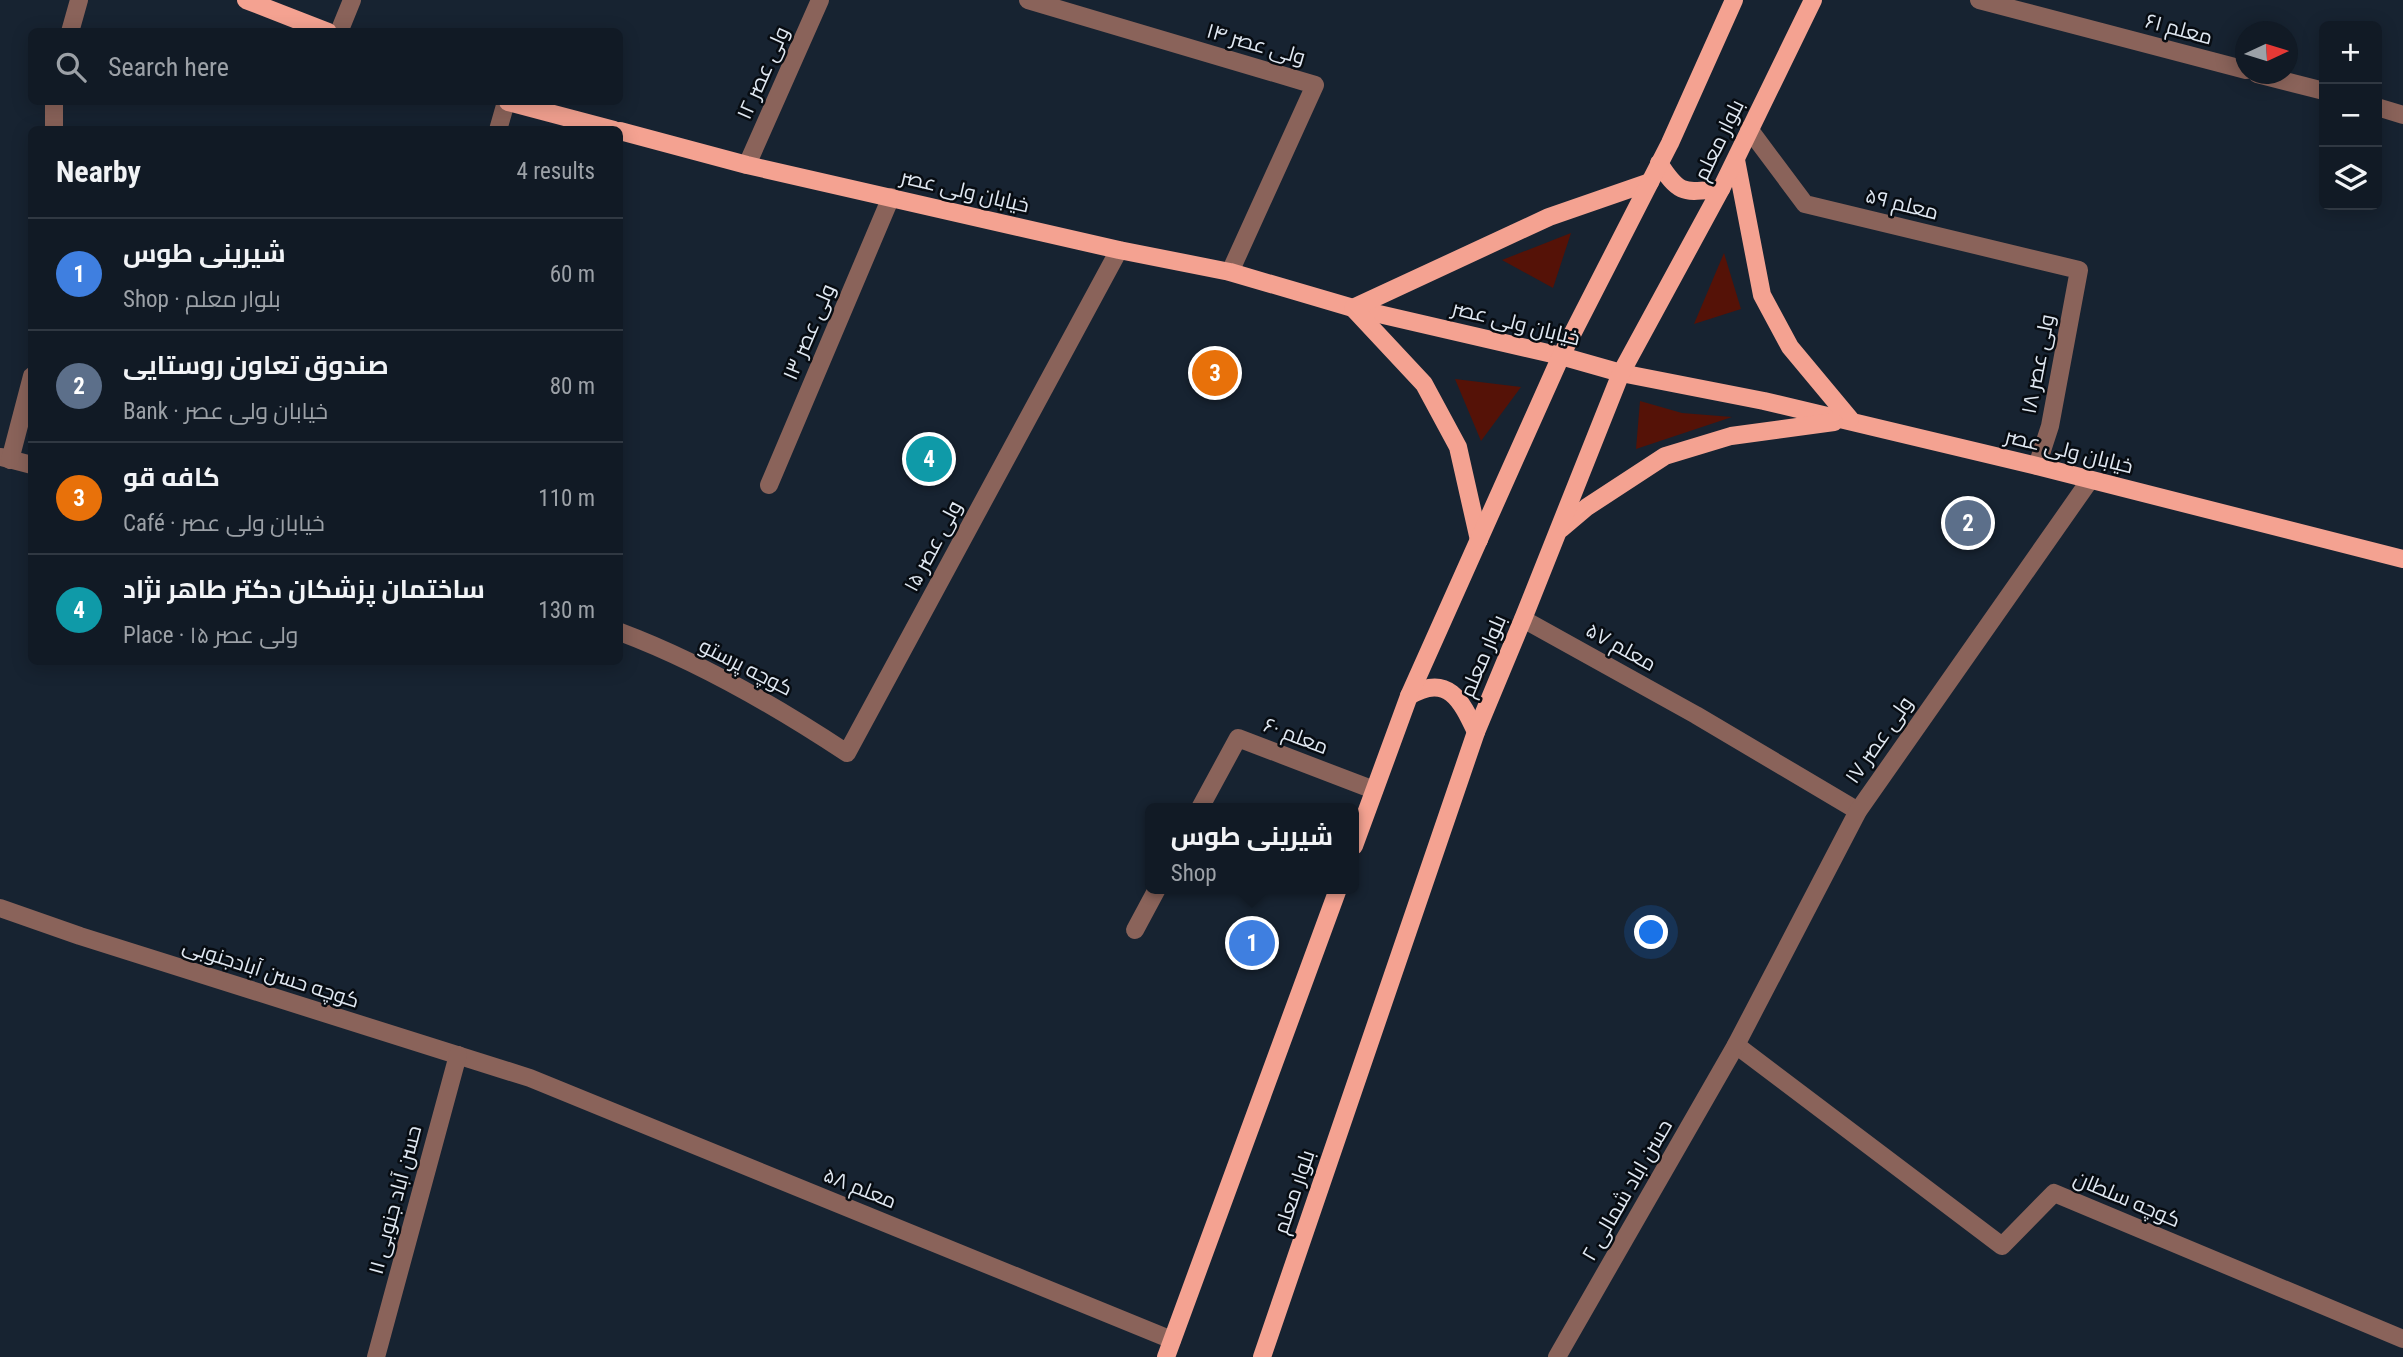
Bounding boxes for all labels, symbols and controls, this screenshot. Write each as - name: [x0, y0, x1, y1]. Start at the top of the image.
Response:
- street label: معلم ۶۱: [2142, 9, 2215, 51]
- street label: ولی عصر ۱۴: [1203, 18, 1308, 71]
- north arrow: [2235, 21, 2298, 84]
- map controls: [2319, 21, 2382, 210]
- button: +: [2319, 21, 2382, 84]
- street label: ولی عصر ۱۲: [732, 23, 795, 123]
- search box: [28, 28, 623, 105]
- icon: search: [52, 48, 90, 86]
- text: Search here: [108, 52, 229, 82]
- button: −: [2319, 84, 2382, 147]
- street label: بلوار معلم: [1689, 96, 1751, 185]
- button: layers: [2319, 147, 2382, 210]
- text: Nearby: [56, 154, 141, 189]
- text: 4 results: [517, 158, 595, 185]
- street label: خیابان ولی عصر: [897, 164, 1032, 218]
- street label: معلم ۵۹: [1863, 183, 1941, 227]
- text: شیرینی طوس: [123, 238, 286, 268]
- text: 1: [73, 261, 85, 288]
- text: 60 m: [550, 261, 595, 288]
- street label: ولی عصر ۱۳: [778, 280, 841, 384]
- text: Shop · بلوار معلم: [123, 286, 281, 313]
- street label: خیابان ولی عصر: [1448, 295, 1583, 351]
- street label: ولی عصر ۱۸: [2017, 312, 2060, 416]
- pin: 3: [1192, 347, 1238, 399]
- text: صندوق تعاون روستایی: [123, 350, 389, 380]
- text: 2: [73, 373, 85, 400]
- text: 80 m: [550, 373, 595, 400]
- text: Bank · خیابان ولی عصر: [123, 398, 328, 425]
- street label: خیابان ولی عصر: [2001, 423, 2136, 479]
- pin: 4: [906, 433, 952, 485]
- text: کافه قو: [123, 462, 220, 492]
- text: 3: [73, 485, 85, 512]
- text: 110 m: [538, 485, 595, 512]
- street label: ولی عصر ۱۵: [899, 497, 968, 596]
- pin: 2: [1945, 497, 1991, 549]
- text: Café · خیابان ولی عصر: [123, 510, 325, 537]
- text: ساختمان پزشکان دکتر طاهر نژاد: [123, 574, 485, 604]
- text: 4: [73, 597, 85, 624]
- text: 130 m: [538, 597, 595, 624]
- street label: بلوار معلم: [1455, 611, 1513, 702]
- street label: معلم ۵۷: [1581, 618, 1660, 678]
- text: Place · ولی عصر ۱۵: [123, 622, 298, 649]
- street label: کوچه پرستو: [694, 633, 797, 703]
- street label: ولی عصر ۱۷: [1840, 692, 1919, 789]
- street label: معلم ۶۰: [1260, 713, 1332, 761]
- popup: [1145, 803, 1359, 894]
- text: شیرینی طوس: [1171, 821, 1333, 851]
- text: Shop: [1171, 860, 1217, 887]
- your location: [1634, 915, 1668, 949]
- pin: 1: [1229, 917, 1275, 969]
- street label: کوچه حسن آبادجنوبی: [179, 933, 362, 1015]
- street label: حسن اباد شمالی ۲: [1577, 1115, 1678, 1265]
- street label: حسن آباد جنوبی ۱۱: [364, 1123, 427, 1277]
- street label: بلوار معلم: [1268, 1147, 1321, 1238]
- street label: معلم ۵۸: [819, 1163, 900, 1215]
- street label: کوچه سلطان: [2069, 1166, 2184, 1234]

